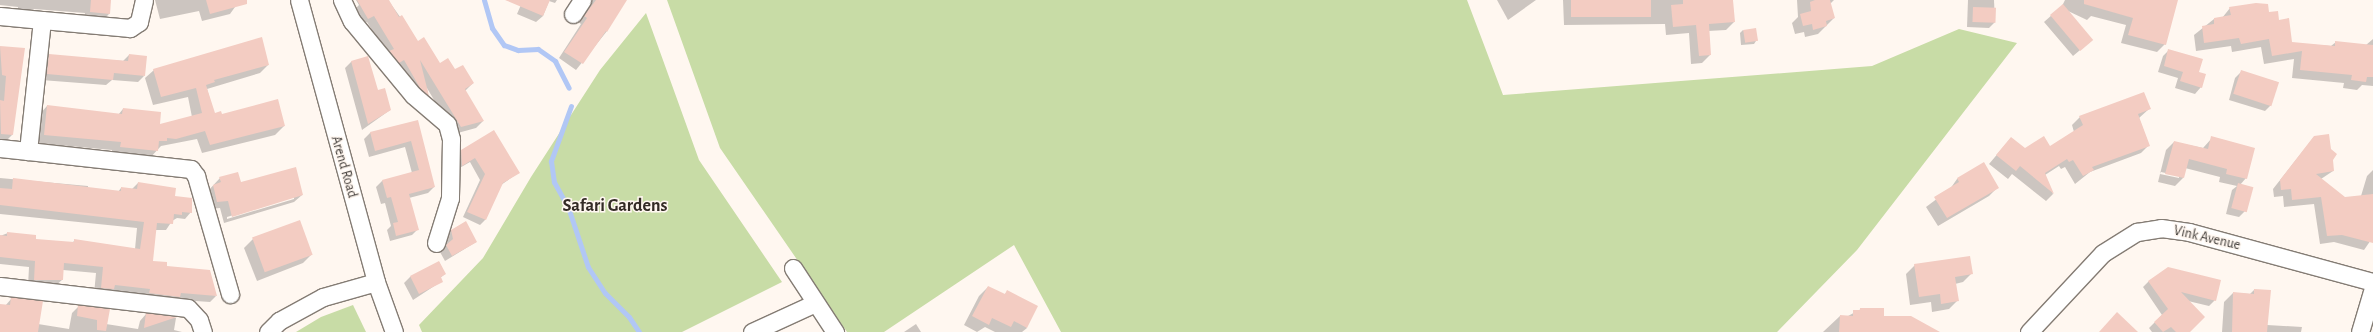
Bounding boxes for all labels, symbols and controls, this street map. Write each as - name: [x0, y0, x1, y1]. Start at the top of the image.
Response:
- street label: Arend Road: [327, 134, 361, 200]
- district label: Safari Gardens: [563, 195, 667, 217]
- street label: Vink Avenue: [2172, 222, 2242, 254]

